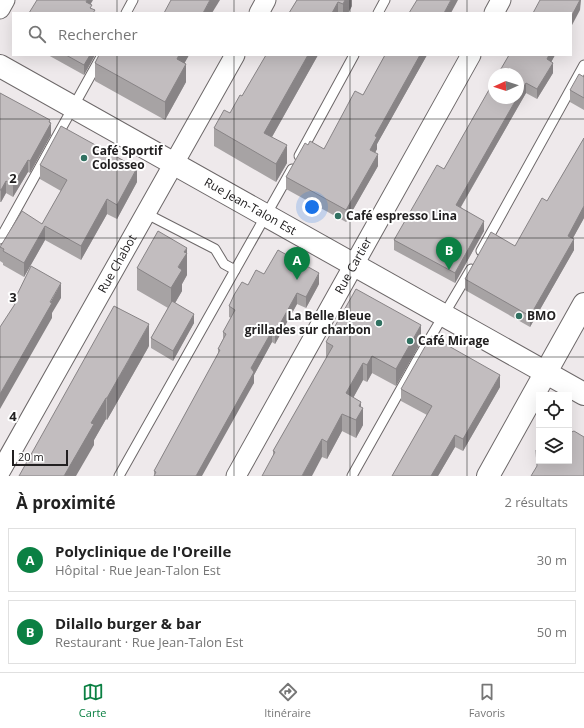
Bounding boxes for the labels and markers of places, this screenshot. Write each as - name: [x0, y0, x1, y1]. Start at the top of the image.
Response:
- place label: Café Sportif Colosseo: [92, 142, 164, 173]
- marker: Café Sportif Colosseo: [79, 153, 89, 163]
- place label: Café espresso Lina: [346, 207, 457, 224]
- marker: Café espresso Lina: [333, 211, 343, 221]
- pin: B: [436, 237, 462, 270]
- pin: A: [284, 247, 310, 280]
- place label: La Belle Bleue grillades sur charbon: [245, 307, 371, 338]
- place label: BMO: [527, 307, 556, 324]
- marker: BMO: [514, 311, 524, 321]
- marker: La Belle Bleue grillades sur charbon: [374, 318, 384, 328]
- place label: Café Mirage: [418, 332, 489, 349]
- marker: Café Mirage: [405, 336, 415, 346]

